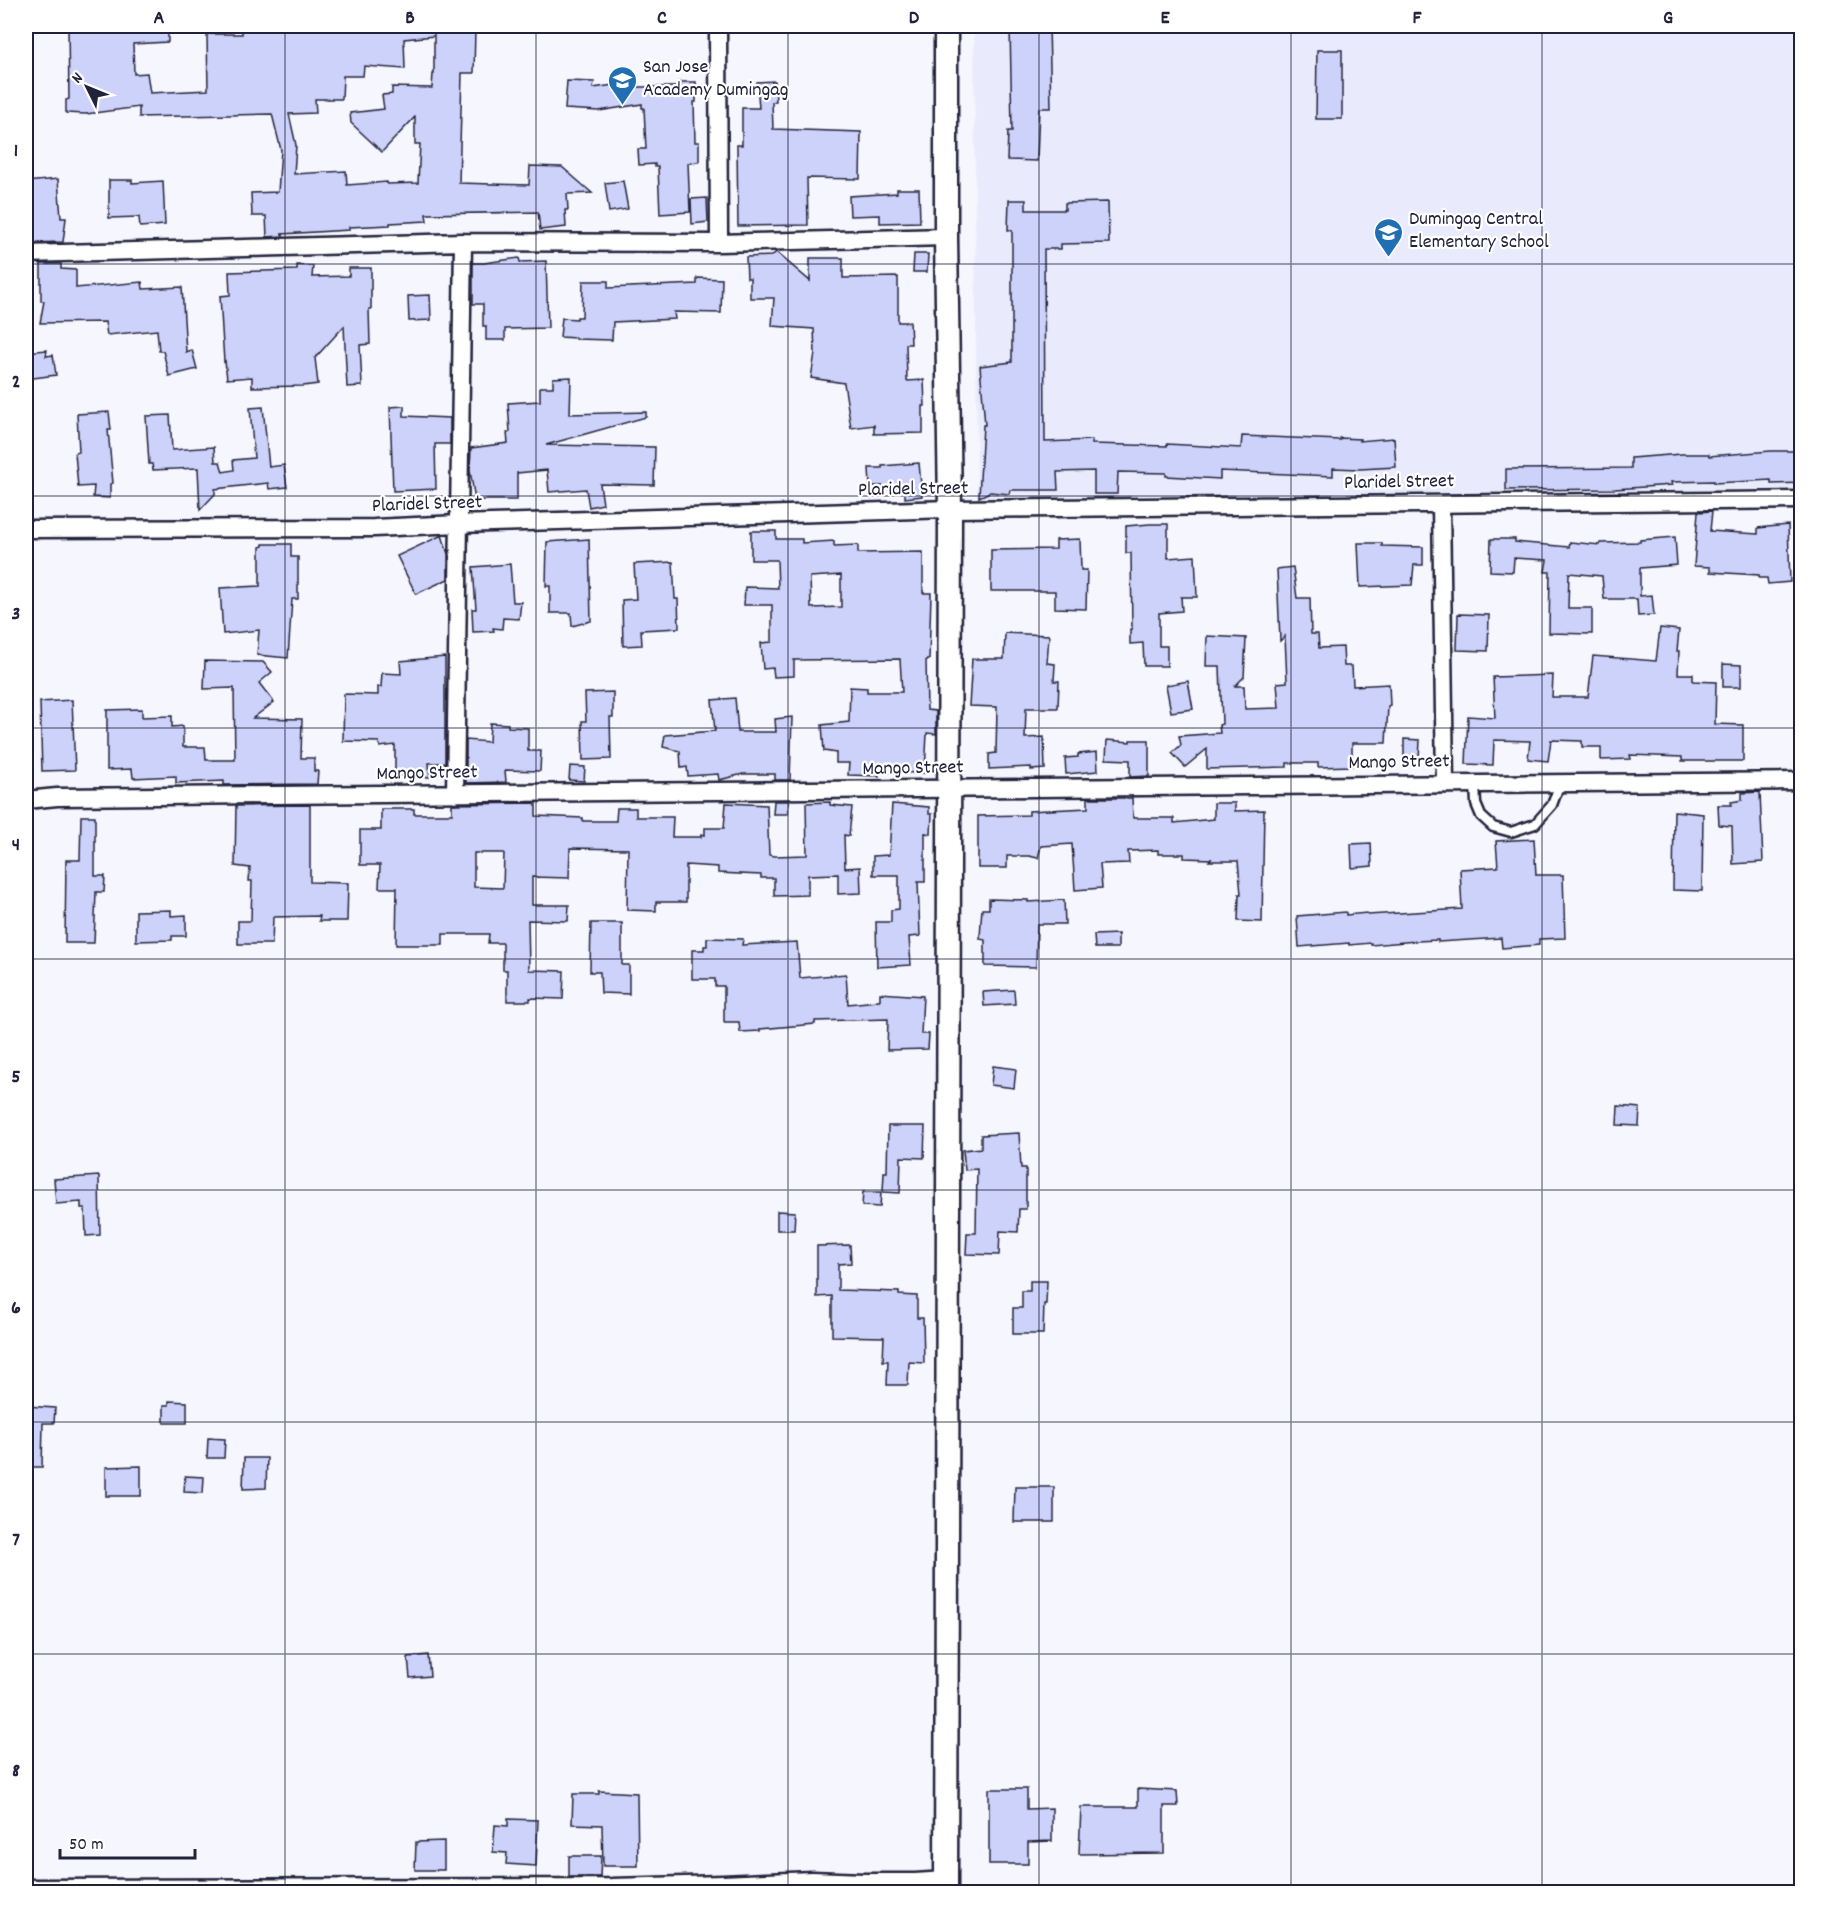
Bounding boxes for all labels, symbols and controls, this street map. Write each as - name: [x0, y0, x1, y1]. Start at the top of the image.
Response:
- text: A: [154, 5, 165, 33]
- text: B: [405, 5, 415, 33]
- text: C: [657, 5, 667, 33]
- text: D: [909, 5, 920, 33]
- text: E: [1160, 5, 1170, 33]
- text: F: [1413, 5, 1423, 33]
- text: G: [1663, 5, 1673, 33]
- place label: San Jose Academy Dumingag: [643, 54, 788, 105]
- north arrow: [57, 57, 117, 117]
- school or university icon: San Jose Academy Dumingag: [606, 64, 638, 106]
- text: N: [67, 68, 89, 89]
- text: 1: [14, 138, 18, 166]
- place label: Dumingag Central Elementary School: [1409, 206, 1549, 257]
- school or university icon: Dumingag Central Elementary School: [1372, 216, 1404, 258]
- text: 2: [12, 369, 20, 397]
- street label: Plaridel Street: [1344, 468, 1454, 498]
- street label: Plaridel Street: [858, 475, 968, 505]
- street label: Plaridel Street: [371, 489, 483, 521]
- text: 3: [12, 601, 20, 629]
- street label: Mango Street: [1348, 748, 1450, 778]
- street label: Mango Street: [862, 754, 964, 784]
- street label: Mango Street: [376, 759, 478, 789]
- text: 4: [12, 832, 20, 860]
- text: 5: [11, 1064, 21, 1092]
- text: 6: [11, 1295, 21, 1323]
- text: 7: [12, 1527, 20, 1555]
- text: 8: [12, 1758, 20, 1786]
- scale bar: [60, 1822, 195, 1860]
- text: 50 m: [69, 1833, 104, 1858]

